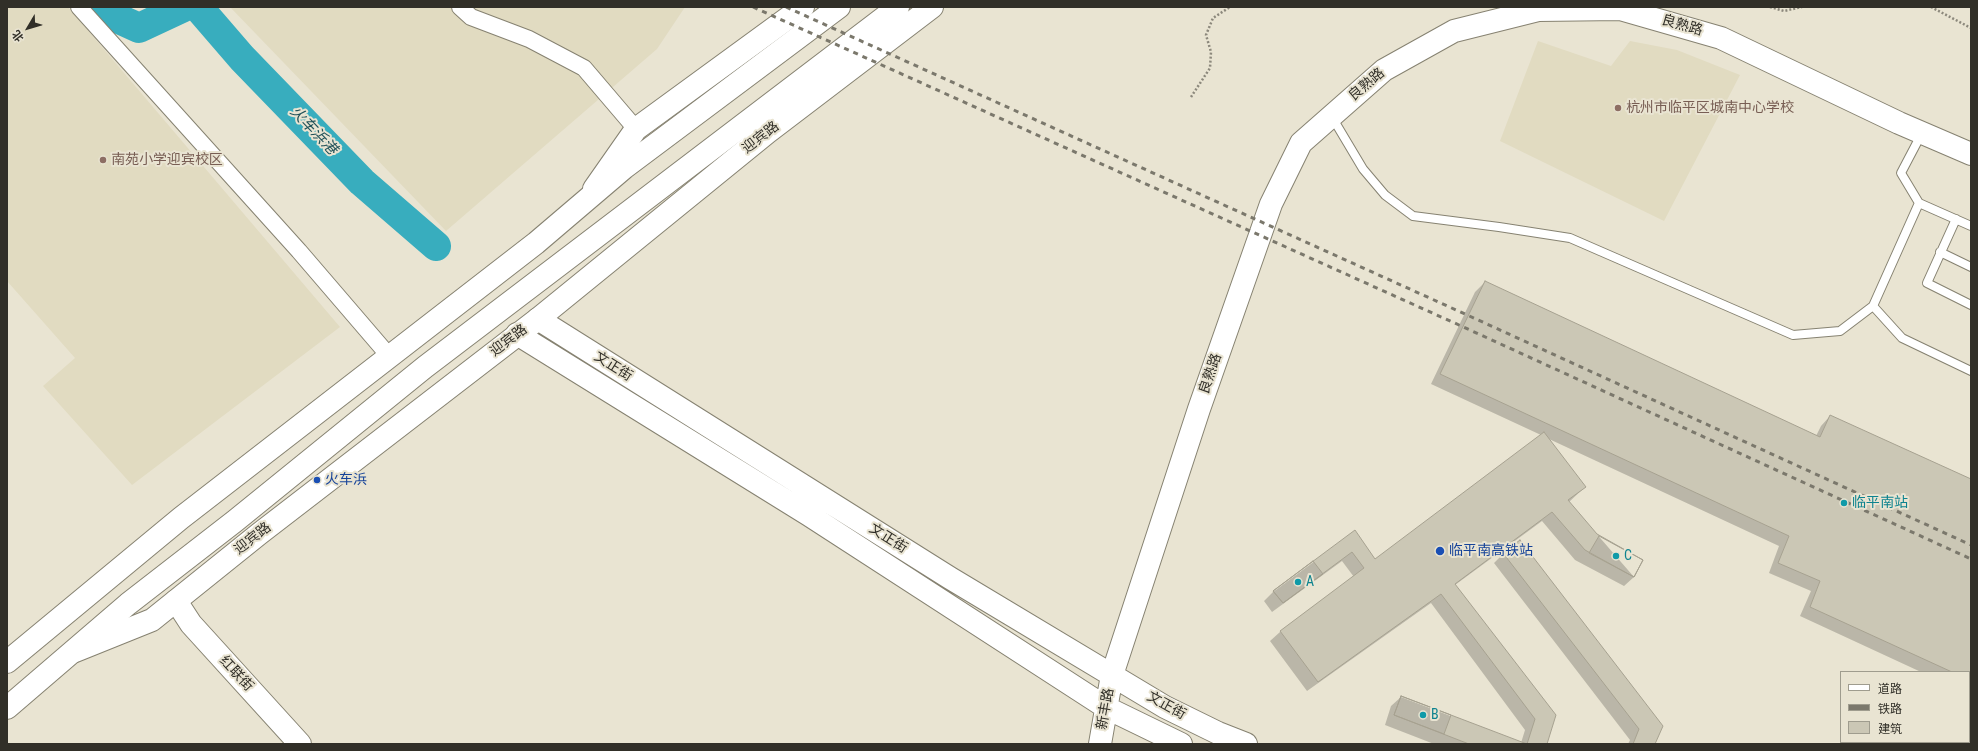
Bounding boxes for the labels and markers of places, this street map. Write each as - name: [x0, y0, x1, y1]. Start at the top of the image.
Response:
- place label: 杭州市临平区城南中心学校: [1626, 100, 1794, 116]
- marker: 杭州市临平区城南中心学校: [1613, 103, 1623, 113]
- place label: 南苑小学迎宾校区: [111, 152, 223, 168]
- marker: 南苑小学迎宾校区: [98, 155, 108, 165]
- place label: 火车浜: [325, 472, 367, 488]
- marker: 火车浜: [312, 475, 322, 485]
- place label: 临平南站: [1852, 495, 1908, 511]
- marker: 临平南站: [1839, 498, 1849, 508]
- place label: 临平南高铁站: [1449, 543, 1533, 559]
- marker: 临平南高铁站: [1434, 545, 1446, 557]
- place label: C: [1624, 548, 1632, 564]
- marker: C: [1611, 551, 1621, 561]
- place label: A: [1306, 574, 1314, 590]
- marker: A: [1293, 577, 1303, 587]
- place label: B: [1431, 707, 1439, 723]
- marker: B: [1418, 710, 1428, 720]

